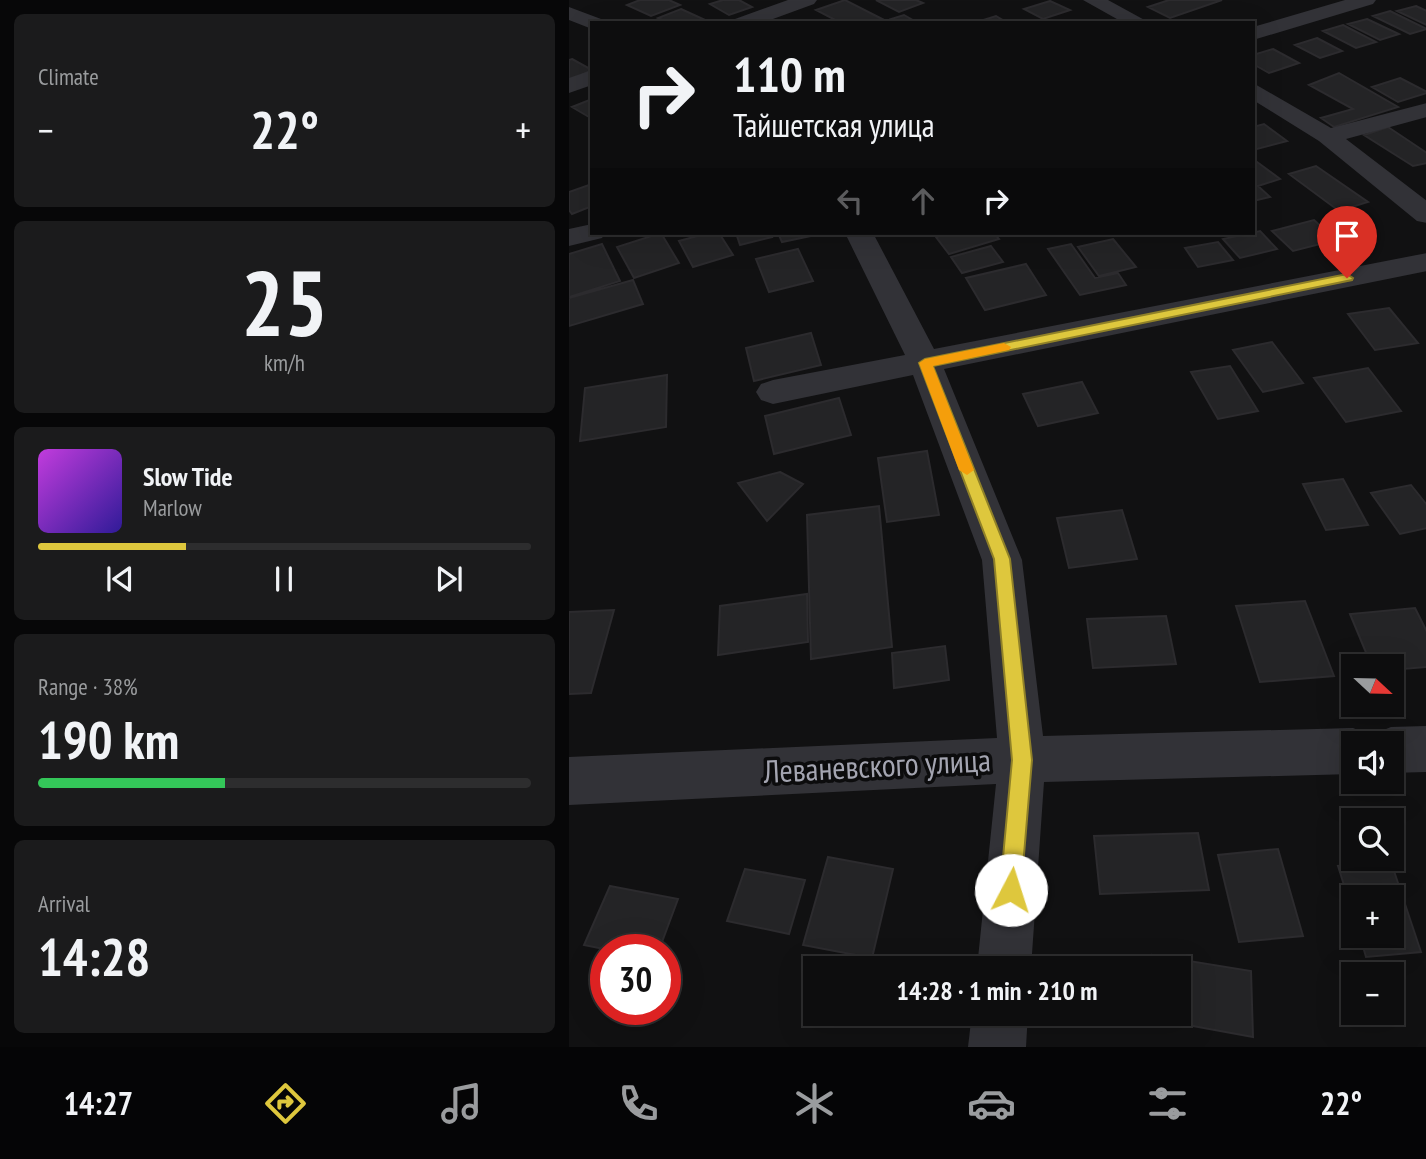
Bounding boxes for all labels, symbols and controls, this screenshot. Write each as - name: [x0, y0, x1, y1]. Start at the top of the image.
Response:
- text: 110 m: [733, 42, 846, 106]
- icon: right: [618, 49, 709, 140]
- text: Climate: [38, 62, 99, 91]
- text: 22°: [250, 96, 319, 163]
- text: Тайшетская улица: [733, 104, 935, 146]
- text: −: [38, 105, 54, 154]
- text: +: [515, 105, 531, 154]
- icon: left: [831, 182, 869, 220]
- icon: ahead: [904, 182, 942, 220]
- icon: right: [977, 182, 1015, 220]
- pin: [1317, 206, 1377, 278]
- icon: arrive: [1328, 217, 1366, 255]
- text: 25: [241, 243, 328, 361]
- text: km/h: [264, 348, 305, 377]
- text: Slow Tide: [143, 460, 233, 493]
- text: Marlow: [143, 493, 202, 522]
- icon: previous: [101, 560, 139, 598]
- icon: pause: [265, 560, 303, 598]
- icon: next: [430, 560, 468, 598]
- north arrow: [1341, 654, 1404, 718]
- map controls: [1341, 654, 1404, 1025]
- text: Range · 38%: [38, 672, 138, 701]
- text: 190 km: [38, 706, 179, 773]
- button: sound: [1341, 731, 1404, 794]
- street label: Леваневского улица: [761, 738, 992, 792]
- button: search: [1341, 808, 1404, 871]
- position arrow: [974, 853, 1048, 927]
- button: +: [1341, 885, 1404, 948]
- text: Arrival: [38, 889, 90, 918]
- text: 14:28: [38, 923, 150, 990]
- speed limit sign: 30: [590, 934, 681, 1025]
- button: −: [1341, 962, 1404, 1025]
- text: 14:28 · 1 min · 210 m: [897, 974, 1097, 1007]
- icon: directions: [261, 1079, 310, 1128]
- icon: music: [437, 1079, 486, 1128]
- icon: phone: [614, 1079, 663, 1128]
- icon: climate: [790, 1079, 839, 1128]
- icon: car: [967, 1079, 1016, 1128]
- icon: filters: [1143, 1079, 1192, 1128]
- text: 14:27: [64, 1082, 133, 1124]
- text: 22°: [1320, 1082, 1362, 1124]

